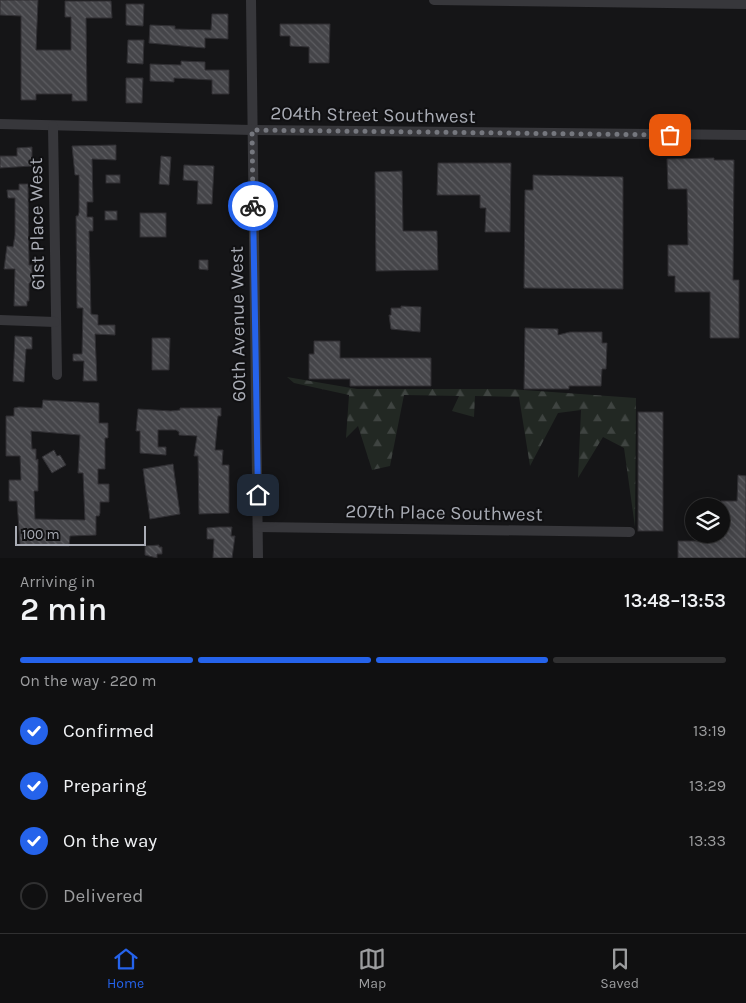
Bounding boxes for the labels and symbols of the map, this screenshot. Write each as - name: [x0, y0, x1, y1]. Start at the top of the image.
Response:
- street label: 204th Street Southwest: [270, 102, 476, 128]
- pin: [649, 114, 691, 156]
- street label: 61st Place West: [25, 158, 49, 290]
- courier: [228, 181, 278, 231]
- street label: 60th Avenue West: [226, 246, 250, 402]
- pin: [237, 474, 279, 516]
- street label: 207th Place Southwest: [345, 500, 543, 526]
- scale bar: [15, 523, 146, 546]

